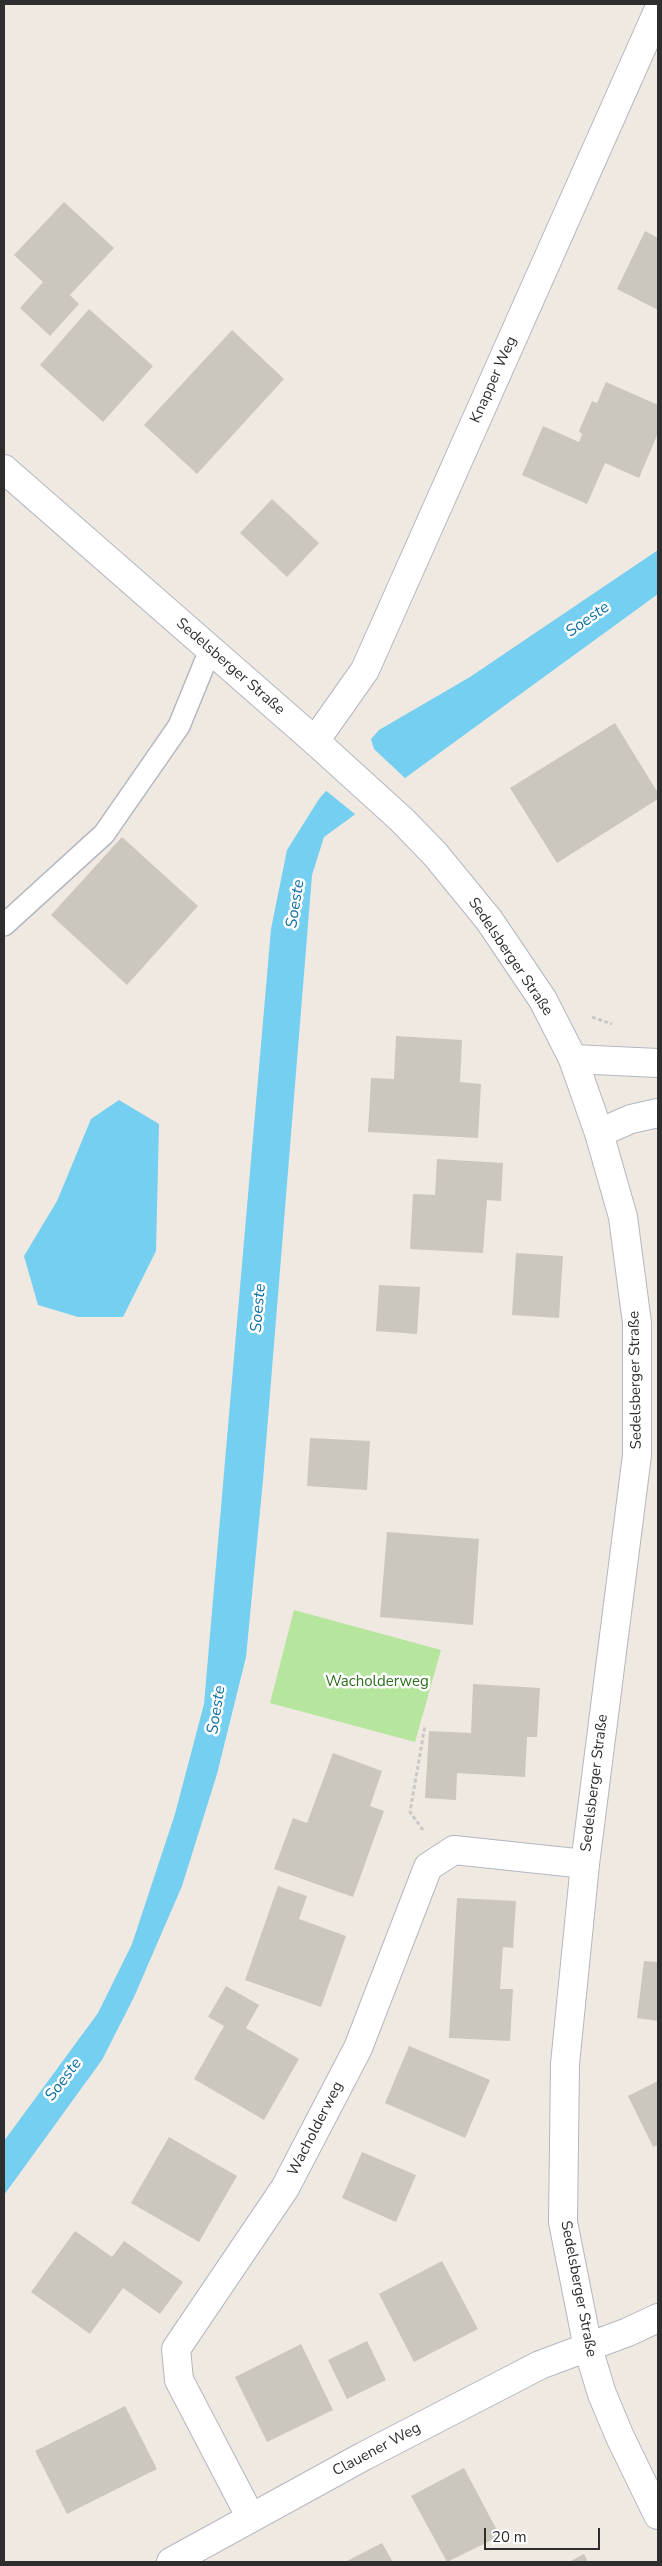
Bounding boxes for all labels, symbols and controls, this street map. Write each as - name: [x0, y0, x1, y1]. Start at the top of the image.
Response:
- street label: Knapper Weg: [467, 334, 521, 426]
- water label: Soeste: [562, 598, 614, 642]
- street label: Sedelsberger Straße: [172, 615, 288, 719]
- water label: Soeste: [283, 878, 309, 930]
- street label: Sedelsberger Straße: [464, 895, 556, 1019]
- water label: Soeste: [247, 1283, 271, 1333]
- street label: Sedelsberger Straße: [626, 1311, 646, 1449]
- park label: Wacholderweg: [325, 1673, 429, 1691]
- water label: Soeste: [204, 1684, 230, 1736]
- street label: Sedelsberger Straße: [578, 1713, 612, 1853]
- water label: Soeste: [42, 2055, 86, 2105]
- street label: Wacholderweg: [284, 2079, 348, 2179]
- street label: Sedelsberger Straße: [556, 2219, 600, 2359]
- street label: Clauener Weg: [330, 2419, 424, 2481]
- scale bar: [487, 2518, 603, 2550]
- text: 20 m: [492, 2527, 527, 2547]

